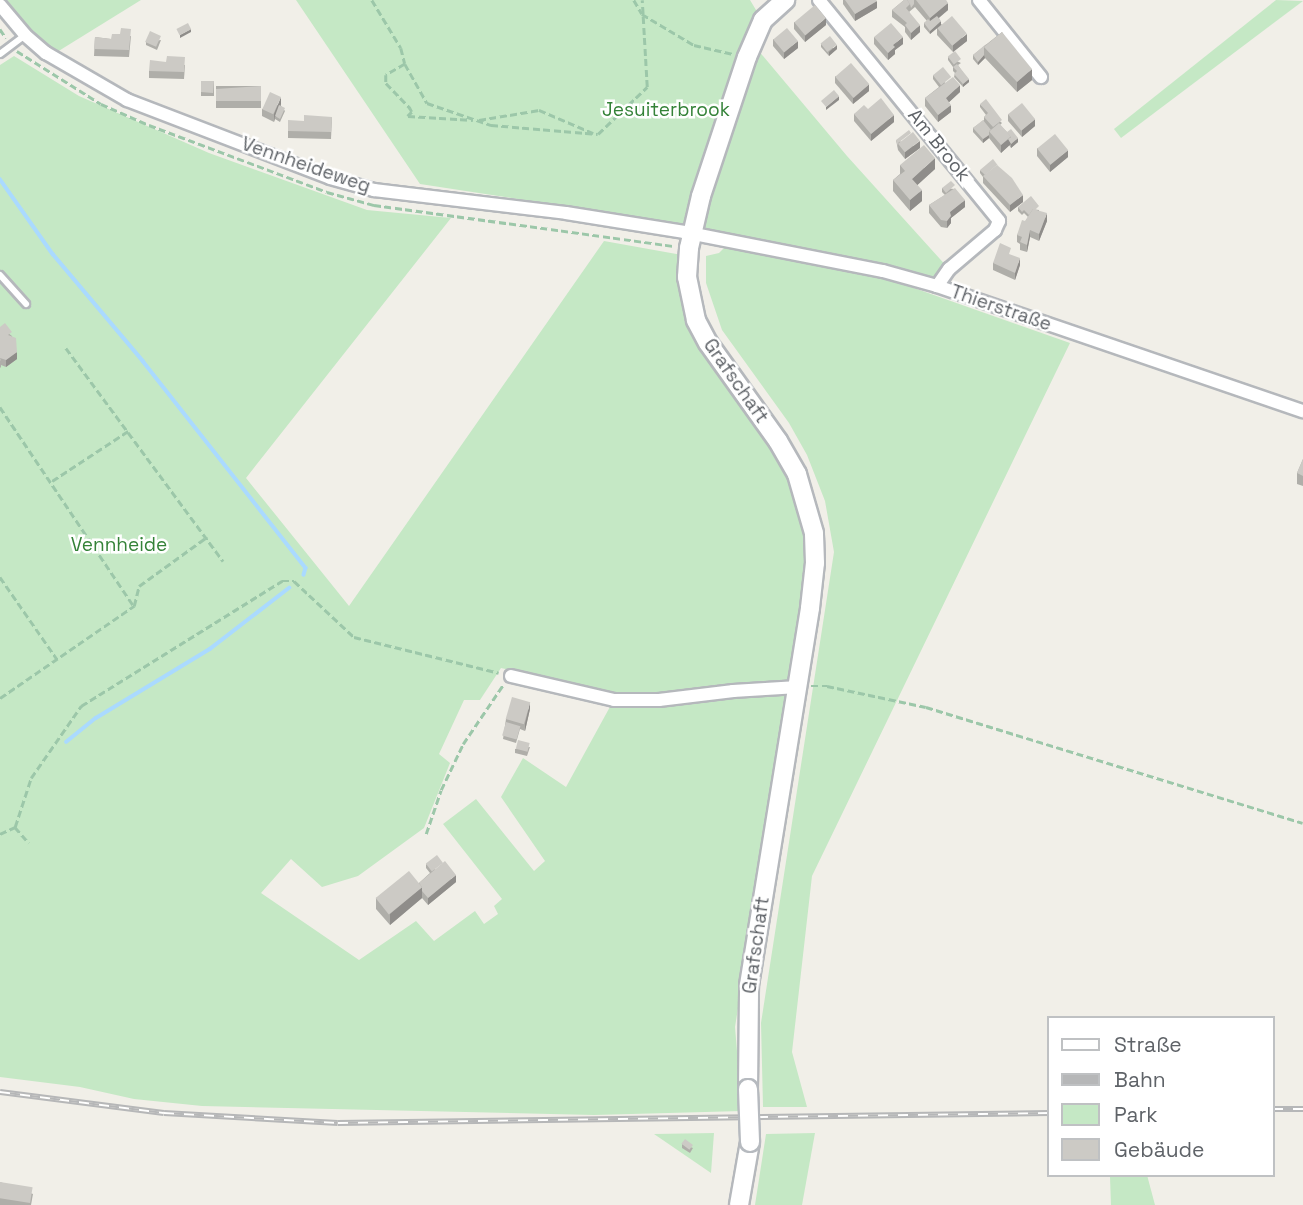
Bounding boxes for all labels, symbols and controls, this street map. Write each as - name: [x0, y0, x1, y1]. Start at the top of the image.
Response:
- park label: Jesuiterbrook: [602, 99, 730, 121]
- street label: Am Brook: [903, 104, 975, 186]
- street label: Vennheideweg: [239, 132, 373, 198]
- street label: Thierstraße: [948, 280, 1054, 336]
- street label: Grafschaft: [699, 334, 773, 428]
- park label: Vennheide: [71, 534, 167, 556]
- street label: Grafschaft: [738, 895, 774, 995]
- legend: [1048, 1016, 1275, 1177]
- text: Straße: [1114, 1031, 1182, 1058]
- text: Bahn: [1114, 1066, 1166, 1093]
- text: Park: [1114, 1101, 1158, 1128]
- text: Gebäude: [1114, 1136, 1204, 1163]

